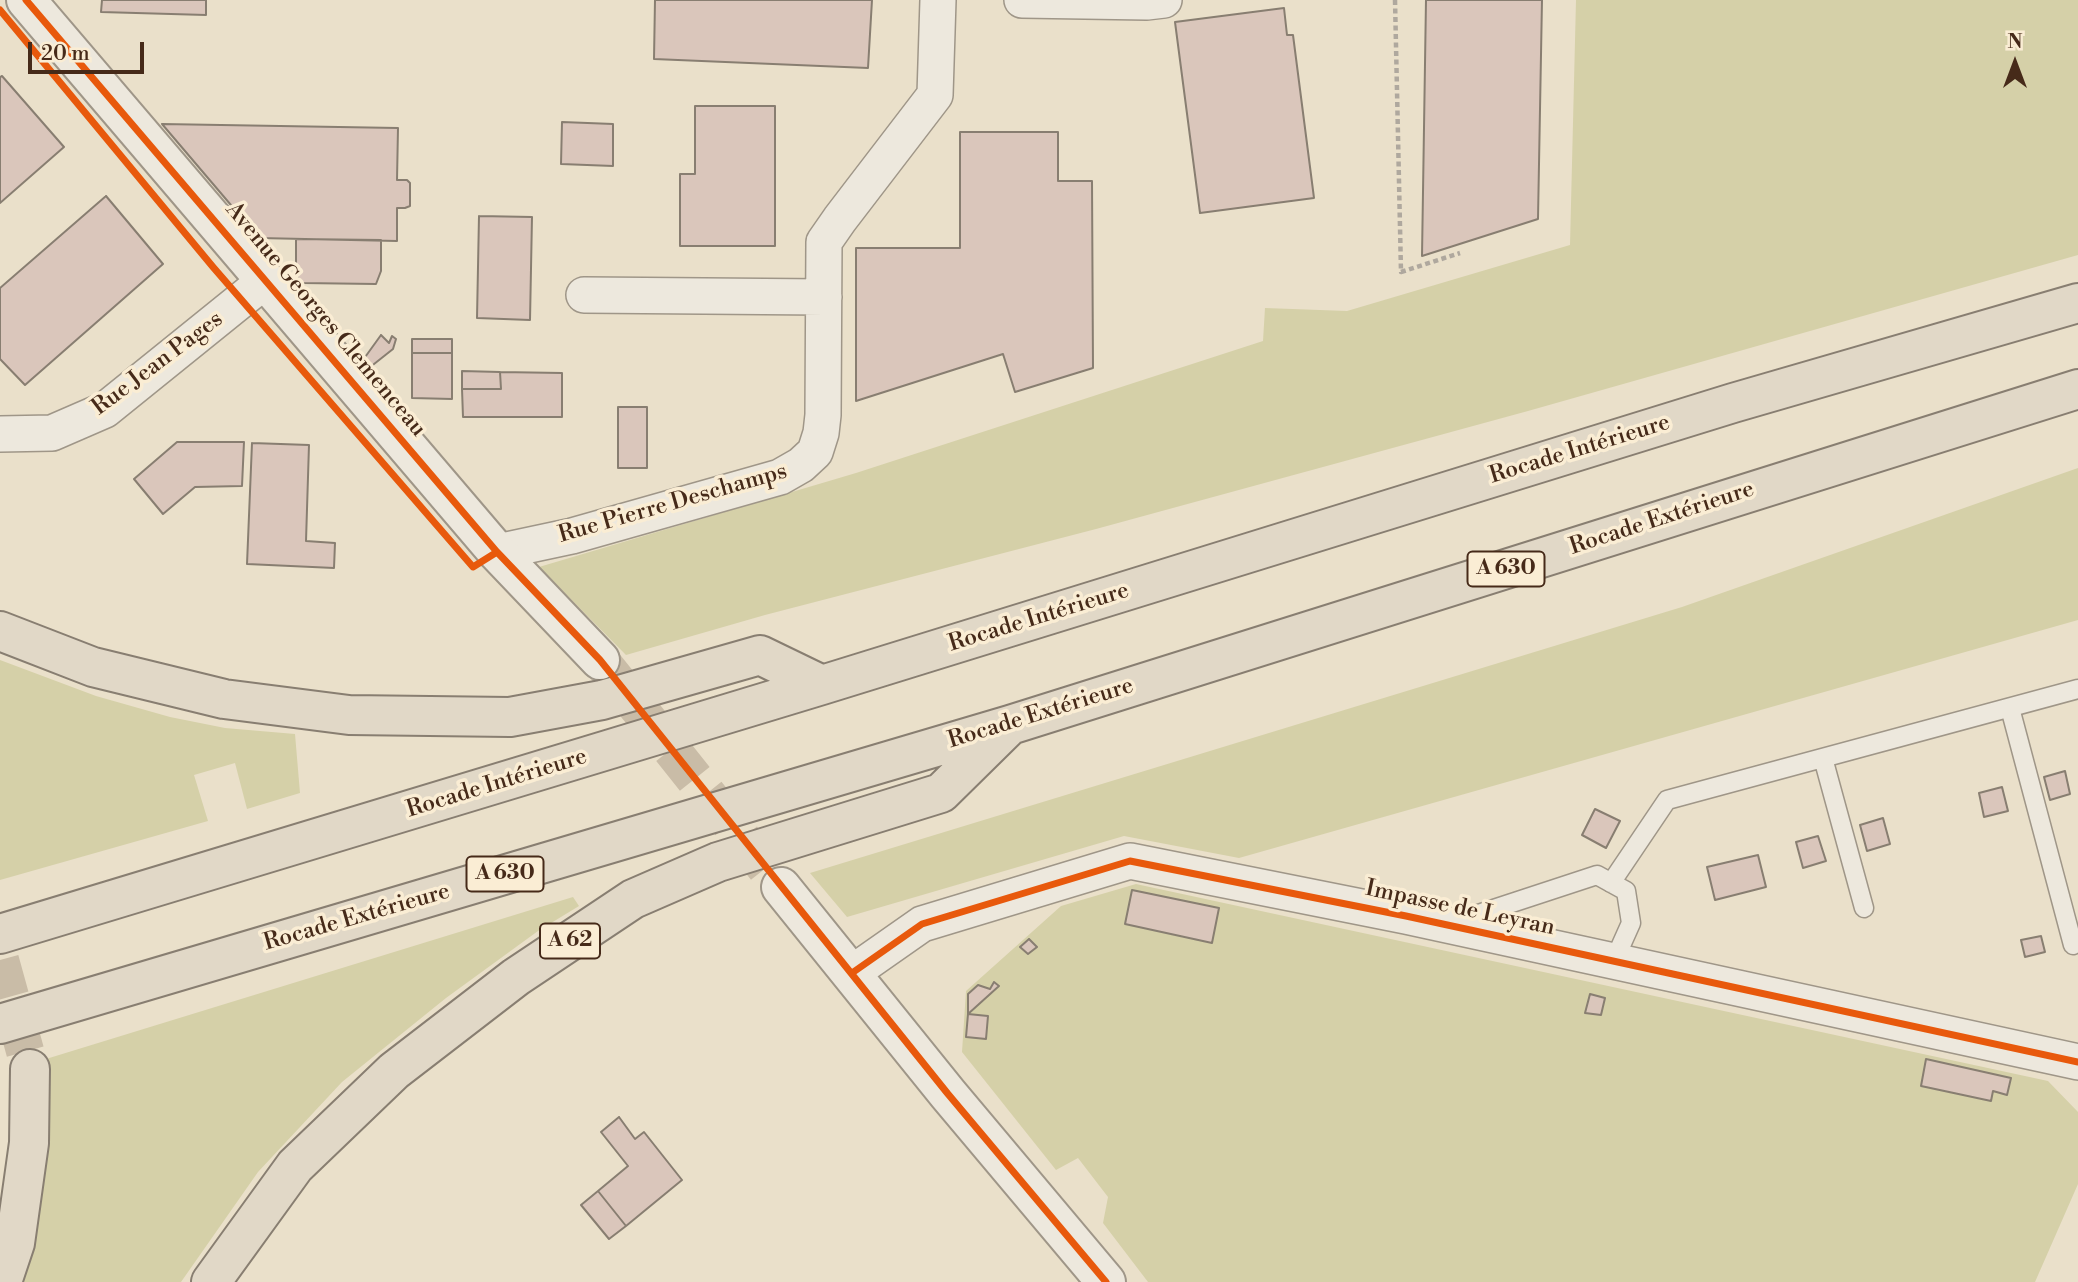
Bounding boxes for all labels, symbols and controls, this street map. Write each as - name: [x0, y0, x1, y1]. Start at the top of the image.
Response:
- scale bar: [32, 28, 147, 72]
- north arrow: [1980, 28, 2050, 98]
- text: N: [2007, 30, 2023, 54]
- text: 20 m: [41, 41, 90, 67]
- street label: Avenue Georges Clemenceau: [219, 197, 431, 443]
- street label: Rue Jean Pages: [87, 306, 229, 422]
- street label: Rocade Intérieure: [1486, 409, 1674, 491]
- street label: Rue Pierre Deschamps: [556, 458, 790, 550]
- street label: Rocade Extérieure: [1566, 476, 1758, 562]
- road number: A 630: [1468, 552, 1544, 586]
- street label: Rocade Intérieure: [945, 577, 1133, 659]
- street label: Rocade Extérieure: [945, 673, 1137, 755]
- street label: Rocade Intérieure: [403, 743, 591, 825]
- road number: A 630: [466, 856, 544, 892]
- street label: Impasse de Leyran: [1363, 875, 1557, 943]
- street label: Rocade Extérieure: [261, 878, 453, 958]
- road number: A 62: [540, 923, 600, 958]

